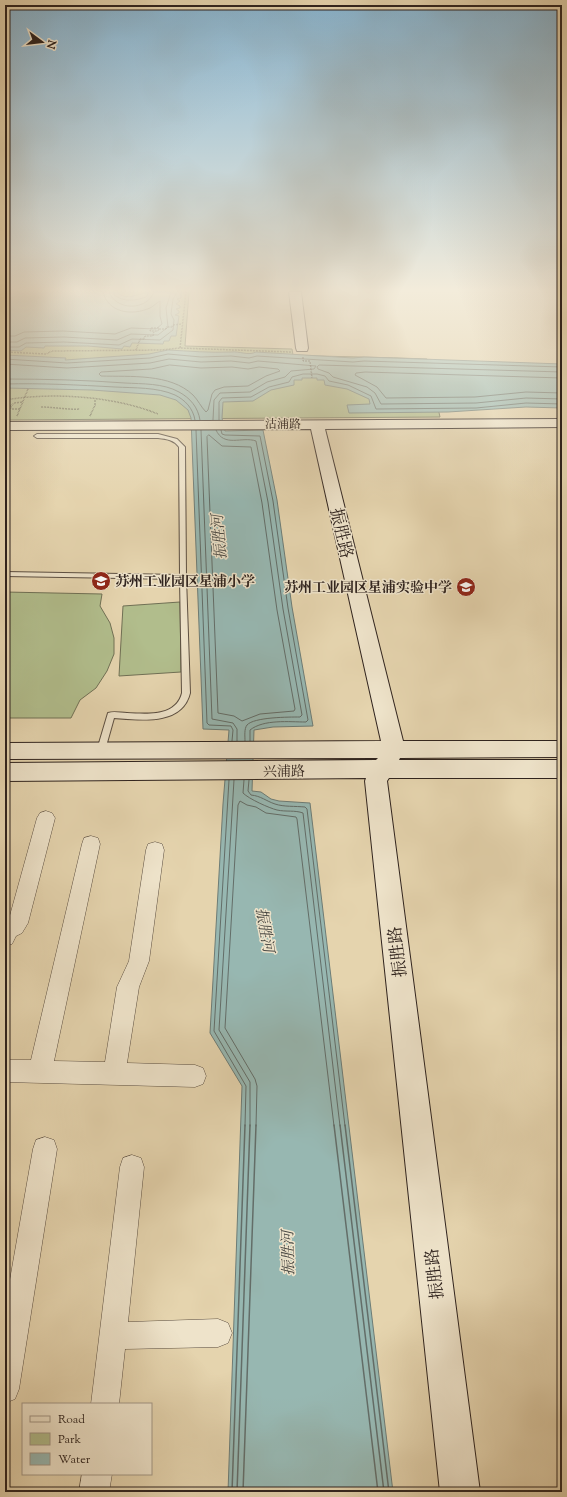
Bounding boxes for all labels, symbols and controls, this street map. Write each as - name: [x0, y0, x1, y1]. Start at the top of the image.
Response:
- north arrow: [22, 22, 62, 62]
- text: N: [42, 37, 60, 51]
- street label: 沽浦路: [265, 416, 301, 434]
- street label: 振胜路: [323, 506, 357, 561]
- water label: 振胜河: [208, 511, 233, 560]
- school or university icon: 苏州工业园区星浦小学: [90, 570, 112, 592]
- place label: 苏州工业园区星浦小学: [115, 573, 255, 593]
- school or university icon: 苏州工业园区星浦实验中学: [455, 576, 477, 598]
- place label: 苏州工业园区星浦实验中学: [284, 579, 452, 599]
- street label: 兴浦路: [263, 763, 305, 783]
- water label: 振胜河: [249, 906, 278, 957]
- street label: 振胜路: [384, 925, 414, 979]
- water label: 振胜河: [279, 1227, 300, 1276]
- street label: 振胜路: [421, 1247, 451, 1301]
- legend: [22, 1403, 152, 1475]
- text: Road: [58, 1411, 85, 1429]
- text: Park: [58, 1431, 81, 1449]
- text: Water: [58, 1451, 91, 1469]

